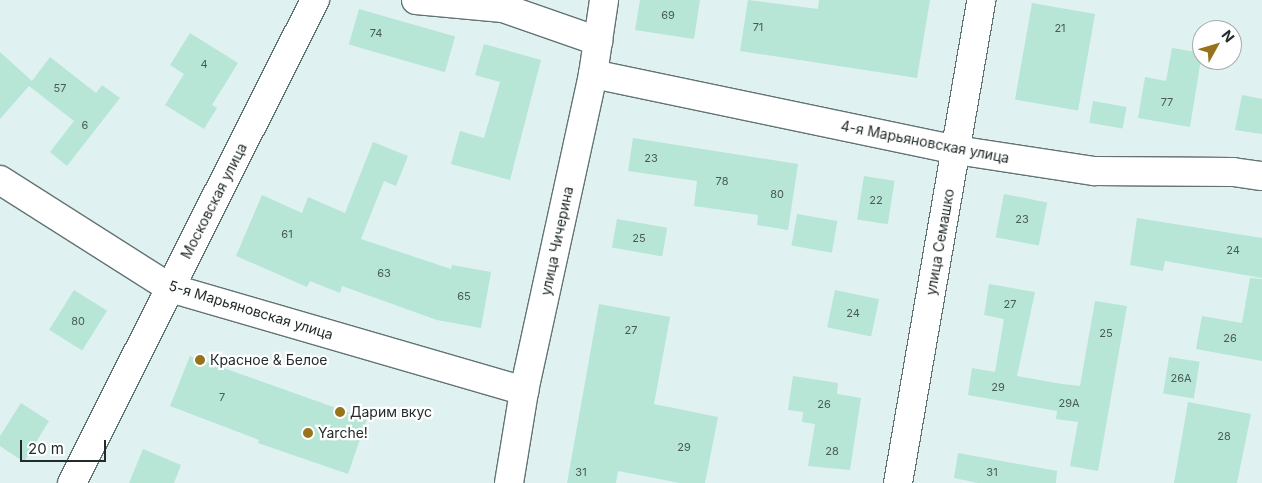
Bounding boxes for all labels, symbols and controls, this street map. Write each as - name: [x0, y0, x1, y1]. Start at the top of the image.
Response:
- house number: 69: [661, 8, 675, 22]
- house number: 71: [753, 20, 763, 34]
- north arrow: [1192, 20, 1242, 70]
- house number: 21: [1054, 21, 1066, 35]
- house number: 74: [370, 26, 382, 40]
- text: N: [1218, 26, 1238, 45]
- house number: 4: [200, 57, 208, 71]
- house number: 57: [54, 81, 66, 95]
- house number: 77: [1161, 95, 1173, 109]
- street label: 4-я Марьяновская улица: [839, 117, 1011, 167]
- house number: 6: [82, 118, 88, 132]
- street label: Московская улица: [178, 140, 250, 262]
- house number: 23: [644, 151, 658, 165]
- house number: 78: [716, 174, 728, 188]
- street label: улица Чичерина: [537, 185, 577, 297]
- house number: 80: [770, 187, 784, 201]
- street label: улица Семашко: [922, 187, 958, 297]
- house number: 22: [869, 193, 883, 207]
- house number: 23: [1015, 212, 1029, 226]
- house number: 61: [281, 227, 293, 241]
- house number: 25: [632, 231, 646, 245]
- house number: 24: [1226, 243, 1240, 257]
- house number: 63: [377, 266, 391, 280]
- street label: 5-я Марьяновская улица: [167, 277, 335, 343]
- house number: 65: [457, 289, 471, 303]
- house number: 27: [1004, 297, 1016, 311]
- house number: 24: [846, 306, 860, 320]
- house number: 80: [71, 314, 85, 328]
- house number: 27: [625, 323, 637, 337]
- house number: 25: [1099, 326, 1113, 340]
- house number: 26: [1223, 331, 1237, 345]
- place label: Красное & Белое: [210, 352, 328, 368]
- marker: Красное & Белое: [194, 354, 206, 366]
- house number: 26А: [1170, 371, 1192, 385]
- house number: 29: [991, 380, 1005, 394]
- house number: 7: [219, 390, 225, 404]
- house number: 29А: [1058, 396, 1080, 410]
- house number: 26: [817, 397, 831, 411]
- place label: Дарим вкус: [350, 404, 432, 420]
- marker: Дарим вкус: [334, 406, 346, 418]
- place label: Yarche!: [318, 425, 368, 441]
- marker: Yarche!: [302, 427, 314, 439]
- house number: 28: [1217, 429, 1231, 443]
- scale bar: [22, 430, 109, 462]
- text: 20 m: [28, 439, 64, 458]
- house number: 29: [677, 440, 691, 454]
- house number: 28: [825, 444, 839, 458]
- house number: 31: [575, 465, 587, 479]
- house number: 31: [986, 465, 998, 479]

